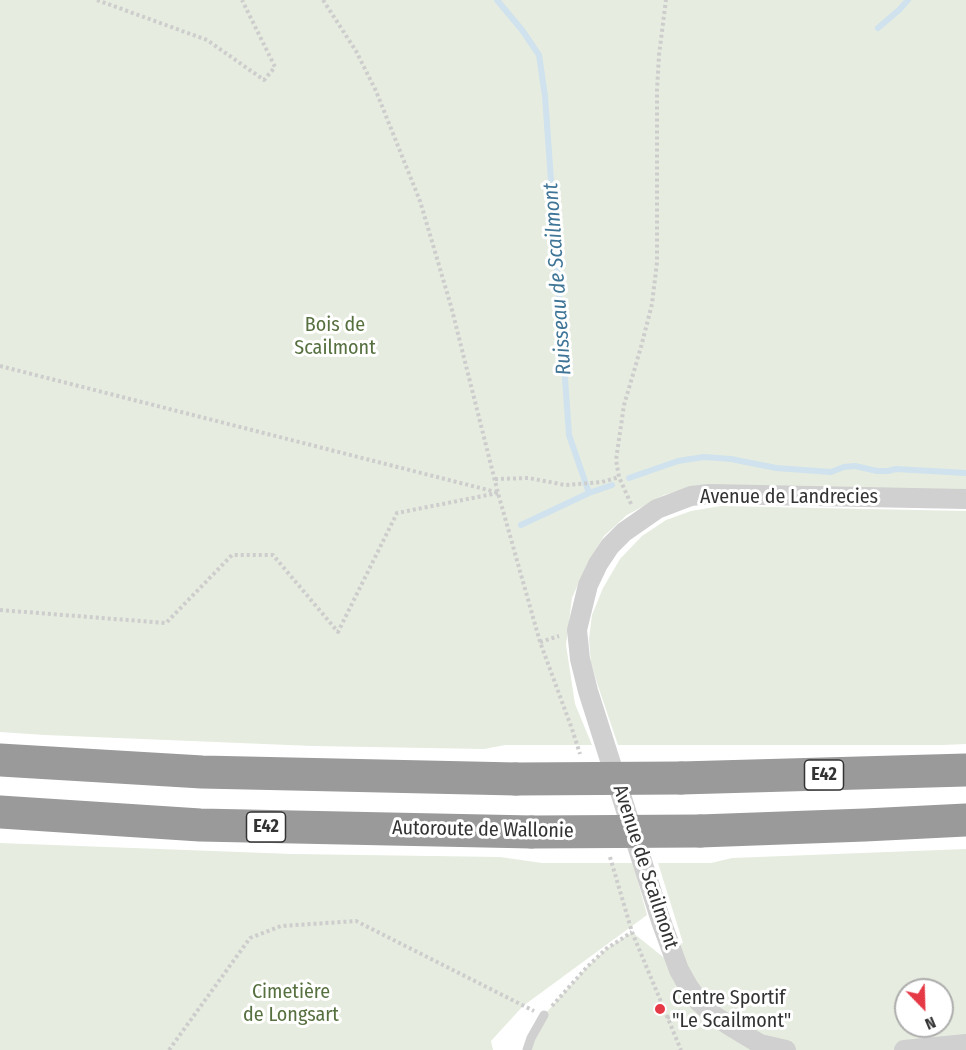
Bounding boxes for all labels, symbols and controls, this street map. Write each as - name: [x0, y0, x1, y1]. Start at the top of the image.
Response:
- water label: Ruisseau de Scailmont: [539, 182, 577, 376]
- park label: Bois de Scailmont: [294, 313, 376, 360]
- street label: Avenue de Landrecies: [700, 485, 878, 509]
- road number: E42: [804, 760, 844, 790]
- street label: Avenue de Scailmont: [607, 782, 683, 952]
- road number: E42: [246, 812, 286, 842]
- street label: Autoroute de Wallonie: [392, 816, 574, 844]
- north arrow: [894, 978, 954, 1038]
- park label: Cimetière de Longsart: [243, 980, 339, 1027]
- place label: Centre Sportif "Le Scailmont": [672, 986, 791, 1033]
- marker: Centre Sportif "Le Scailmont": [653, 1002, 667, 1016]
- text: N: [922, 1013, 939, 1034]

